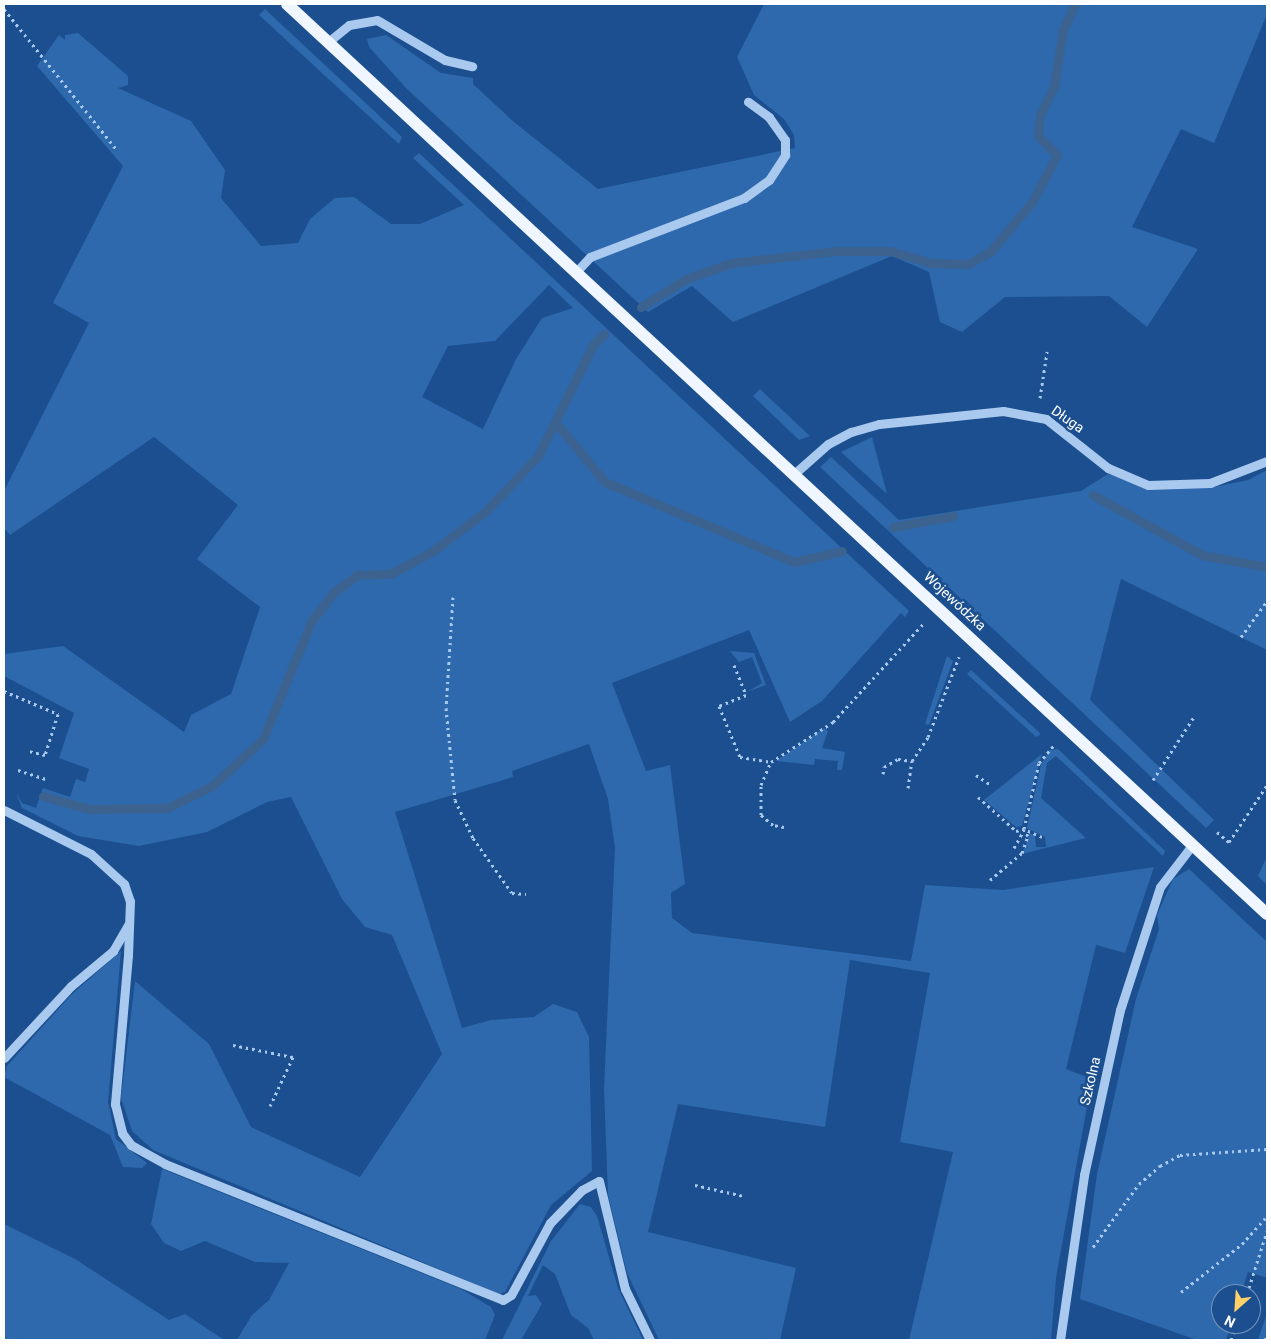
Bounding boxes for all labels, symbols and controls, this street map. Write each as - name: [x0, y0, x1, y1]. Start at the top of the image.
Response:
- street label: Długa: [1048, 402, 1088, 436]
- street label: Wojewódzka: [920, 568, 990, 634]
- street label: Szkolna: [1076, 1055, 1104, 1107]
- north arrow: [1211, 1284, 1261, 1334]
- text: N: [1222, 1312, 1238, 1331]

